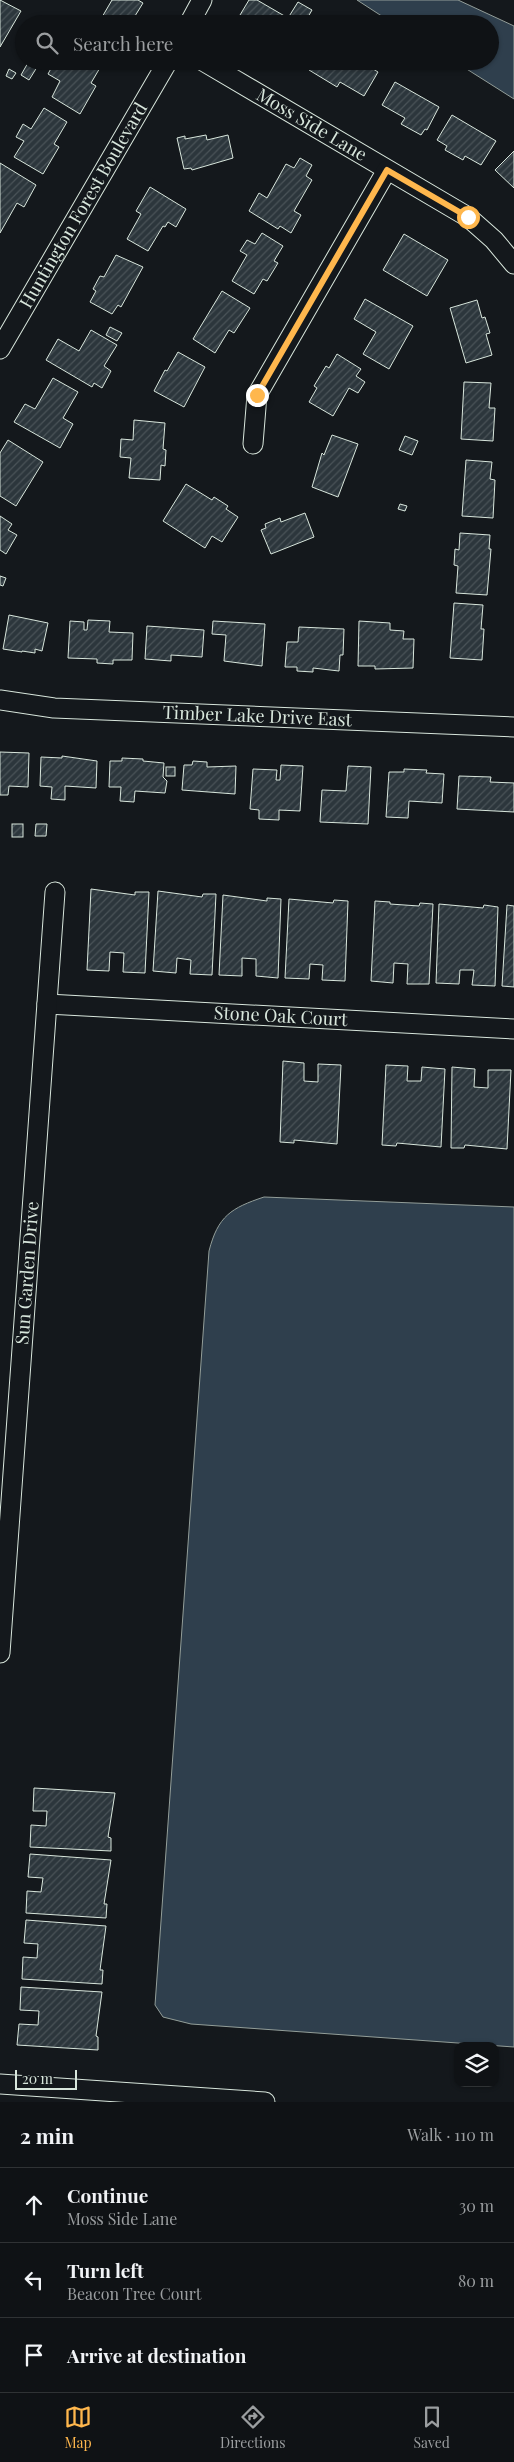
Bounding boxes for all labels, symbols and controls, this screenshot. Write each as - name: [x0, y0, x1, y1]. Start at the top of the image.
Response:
- search box: [15, 15, 499, 70]
- icon: search: [33, 29, 61, 57]
- text: Search here: [73, 30, 173, 56]
- street label: Moss Side Lane: [252, 82, 372, 166]
- street label: Huntington Forest Boulevard: [13, 97, 152, 312]
- route start: [457, 206, 480, 229]
- route end: [246, 384, 269, 407]
- street label: Timber Lake Drive East: [162, 699, 353, 731]
- street label: Stone Oak Court: [213, 1000, 349, 1031]
- street label: Sun Garden Drive: [9, 1200, 44, 1345]
- map controls: [454, 2042, 499, 2087]
- button: layers: [454, 2042, 499, 2087]
- scale bar: [15, 2067, 78, 2090]
- text: 20 m: [22, 2069, 53, 2088]
- text: 2 min: [20, 2121, 74, 2149]
- text: Walk · 110 m: [407, 2124, 494, 2145]
- text: Continue: [67, 2182, 148, 2208]
- icon: ahead: [20, 2191, 48, 2219]
- text: 30 m: [459, 2195, 494, 2216]
- text: Moss Side Lane: [67, 2208, 177, 2229]
- text: Turn left: [67, 2257, 144, 2283]
- icon: left: [20, 2266, 48, 2294]
- text: 80 m: [458, 2270, 494, 2291]
- text: Beacon Tree Court: [67, 2283, 202, 2304]
- icon: arrive: [20, 2341, 48, 2369]
- text: Arrive at destination: [67, 2342, 247, 2368]
- tab: Map: [64, 2403, 92, 2452]
- tab: Directions: [220, 2403, 285, 2452]
- tab: Saved: [414, 2403, 450, 2452]

